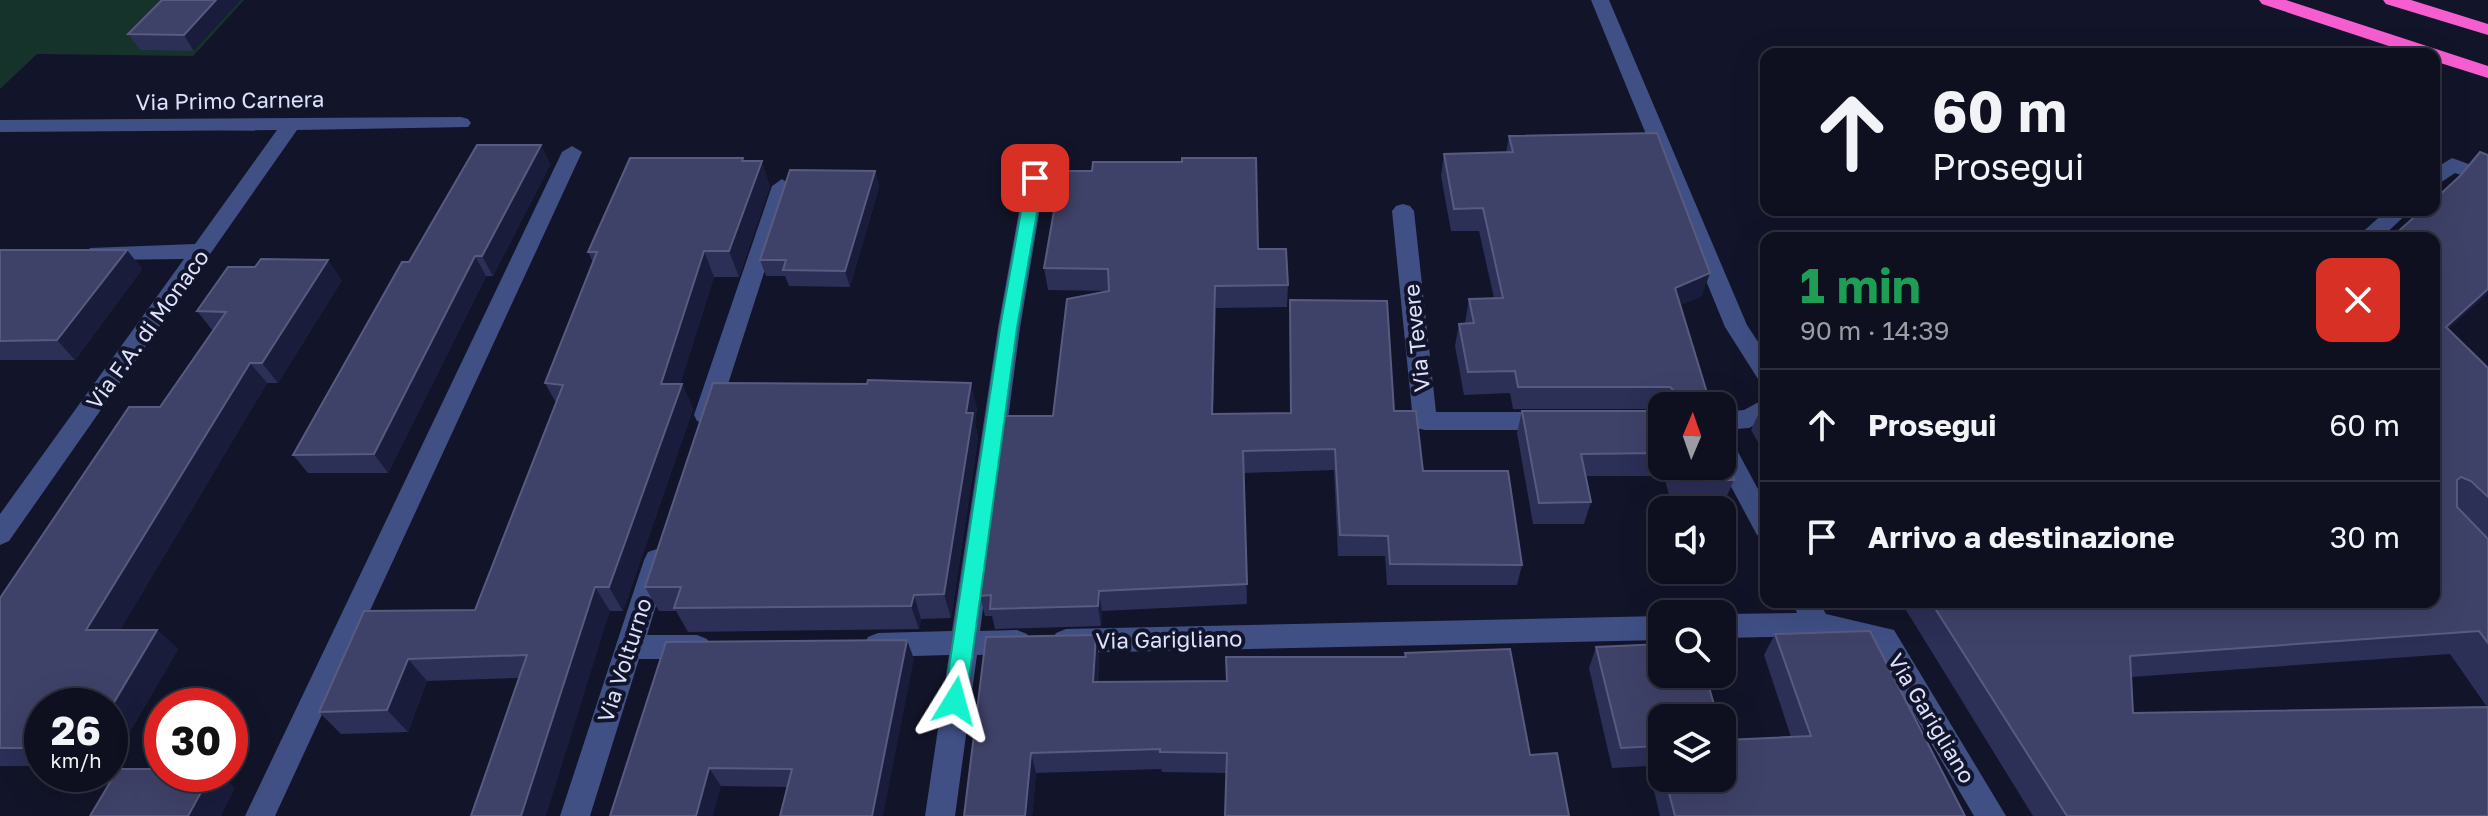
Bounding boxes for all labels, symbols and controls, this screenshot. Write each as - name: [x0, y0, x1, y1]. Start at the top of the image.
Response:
- text: 60 m: [1932, 77, 2067, 144]
- icon: ahead: [1800, 80, 1904, 184]
- street label: Via Primo Carnera: [135, 85, 325, 115]
- pin: [1001, 144, 1069, 212]
- text: Prosegui: [1932, 145, 2084, 188]
- icon: arrive: [1013, 156, 1057, 200]
- street label: Via F.A. di Monaco: [80, 244, 214, 414]
- text: 1 min: [1800, 256, 1921, 314]
- button: close: [2316, 258, 2400, 342]
- street label: Via Tevere: [1397, 283, 1435, 393]
- text: 90 m · 14:39: [1800, 315, 1949, 346]
- north arrow: [1648, 392, 1736, 480]
- map controls: [1648, 392, 1736, 792]
- icon: ahead: [1800, 403, 1844, 447]
- text: Prosegui: [1868, 407, 1996, 443]
- text: 60 m: [2329, 407, 2400, 443]
- button: sound: [1648, 496, 1736, 584]
- icon: arrive: [1800, 515, 1844, 559]
- text: Arrivo a destinazione: [1868, 519, 2175, 555]
- text: 30 m: [2330, 519, 2400, 555]
- street label: Via Volturno: [591, 594, 657, 726]
- button: search: [1648, 600, 1736, 688]
- street label: Via Garigliano: [1095, 624, 1243, 654]
- street label: Via Garigliano: [1883, 648, 1981, 788]
- position arrow: [913, 659, 997, 743]
- speed limit sign: 30: [144, 688, 248, 792]
- button: layers: [1648, 704, 1736, 792]
- text: 26: [51, 706, 101, 754]
- text: km/h: [51, 748, 101, 772]

